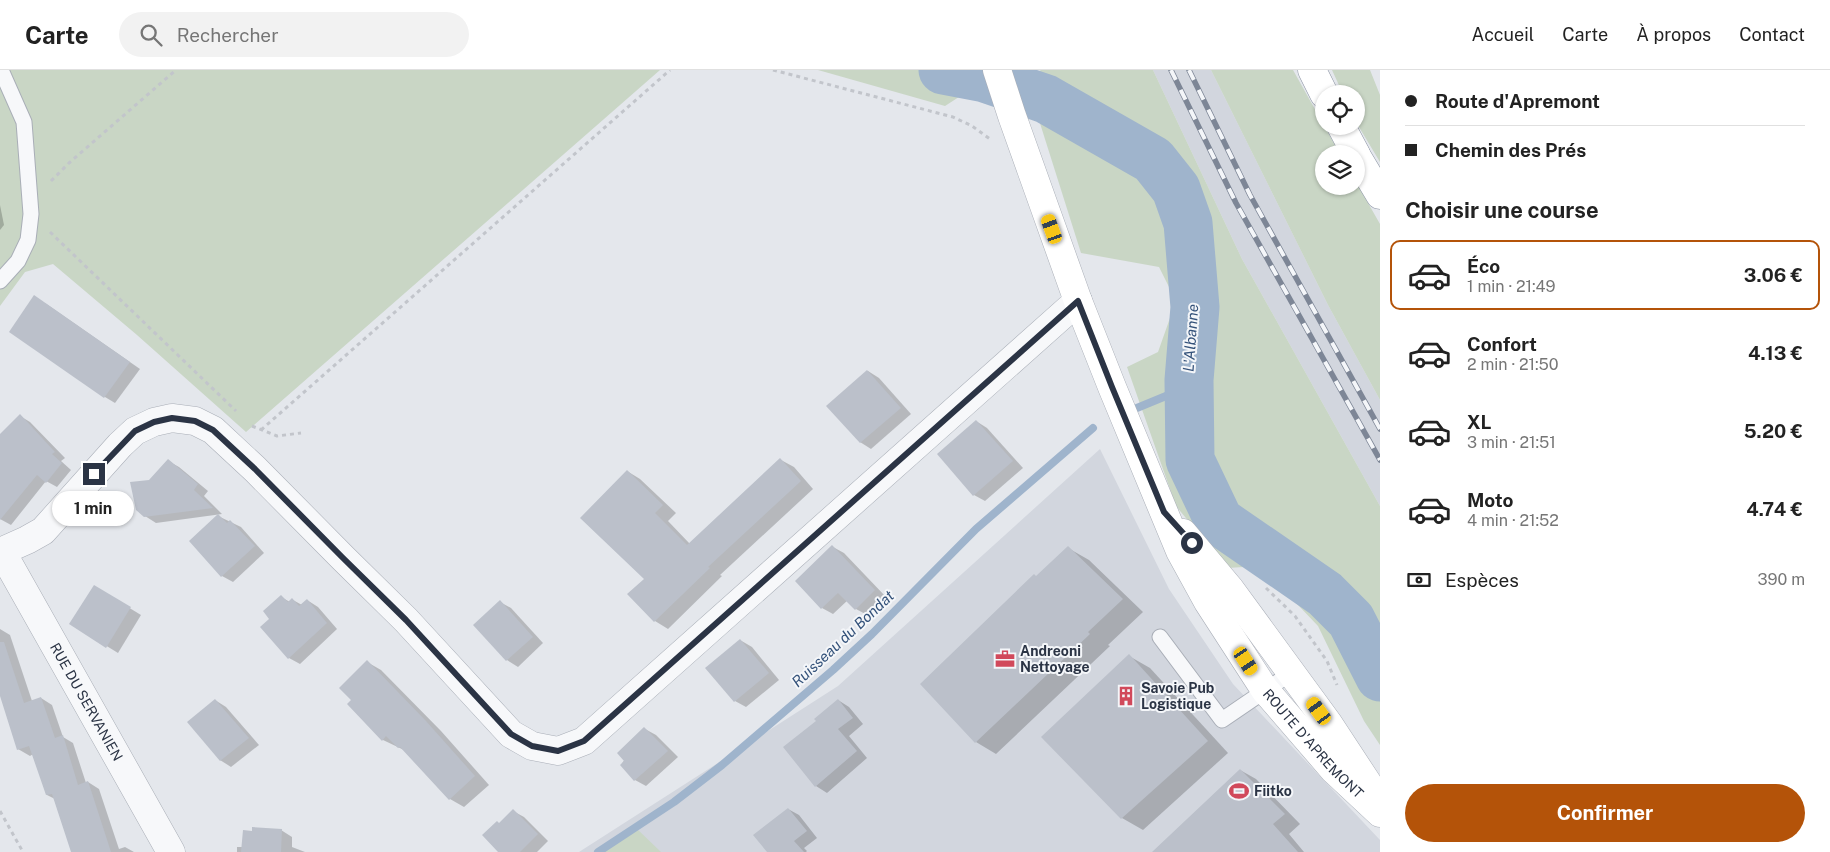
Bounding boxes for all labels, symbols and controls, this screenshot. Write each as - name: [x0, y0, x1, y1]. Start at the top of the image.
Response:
- search box: [119, 12, 469, 57]
- text: Carte: [25, 21, 89, 49]
- icon: search: [137, 21, 165, 49]
- text: Rechercher: [177, 24, 279, 46]
- text: Accueil: [1472, 24, 1534, 45]
- text: Carte: [1562, 24, 1608, 45]
- text: À propos: [1636, 24, 1711, 45]
- text: Contact: [1739, 24, 1805, 45]
- map controls: [1315, 85, 1365, 195]
- button: locate: [1315, 85, 1365, 135]
- text: Route d'Apremont: [1435, 90, 1600, 112]
- text: Chemin des Prés: [1435, 139, 1586, 161]
- button: layers: [1315, 145, 1365, 195]
- text: Choisir une course: [1405, 197, 1599, 223]
- car: [1039, 212, 1064, 246]
- icon: car: [1407, 253, 1452, 298]
- text: Éco: [1467, 255, 1500, 277]
- text: 3.06 €: [1744, 264, 1803, 286]
- text: 1 min · 21:49: [1467, 277, 1555, 296]
- water label: L'Albanne: [1180, 303, 1201, 372]
- icon: car: [1407, 331, 1452, 376]
- text: Confort: [1467, 333, 1537, 355]
- text: 4.13 €: [1748, 342, 1803, 364]
- text: 2 min · 21:50: [1467, 355, 1559, 374]
- icon: car: [1407, 409, 1452, 454]
- text: XL: [1467, 411, 1492, 433]
- text: 5.20 €: [1744, 420, 1803, 442]
- text: 3 min · 21:51: [1467, 433, 1556, 452]
- route end: [83, 463, 105, 485]
- icon: car: [1407, 487, 1452, 532]
- text: Moto: [1467, 489, 1513, 511]
- callout: 1 min: [53, 492, 135, 526]
- text: 4.74 €: [1746, 498, 1803, 520]
- text: 1 min: [74, 499, 112, 518]
- text: 4 min · 21:52: [1467, 511, 1559, 530]
- route start: [1181, 532, 1203, 554]
- icon: cash: [1405, 566, 1433, 594]
- text: Espèces: [1445, 569, 1519, 591]
- text: 390 m: [1758, 570, 1805, 589]
- water label: Ruisseau du Bondat: [788, 587, 897, 690]
- street label: RUE DU SERVANIEN: [47, 640, 126, 764]
- place label: Andreoni Nettoyage: [1020, 643, 1090, 675]
- car: [1231, 644, 1260, 678]
- office icon: Andreoni Nettoyage: [994, 648, 1016, 670]
- place label: Savoie Pub Logistique: [1141, 680, 1214, 712]
- building icon: Savoie Pub Logistique: [1115, 685, 1137, 707]
- street label: ROUTE D'APREMONT: [1260, 686, 1367, 801]
- car: [1304, 694, 1333, 728]
- sports icon: Fiitko: [1228, 780, 1250, 802]
- place label: Fiitko: [1254, 783, 1292, 799]
- button: Confirmer: [1405, 784, 1805, 842]

